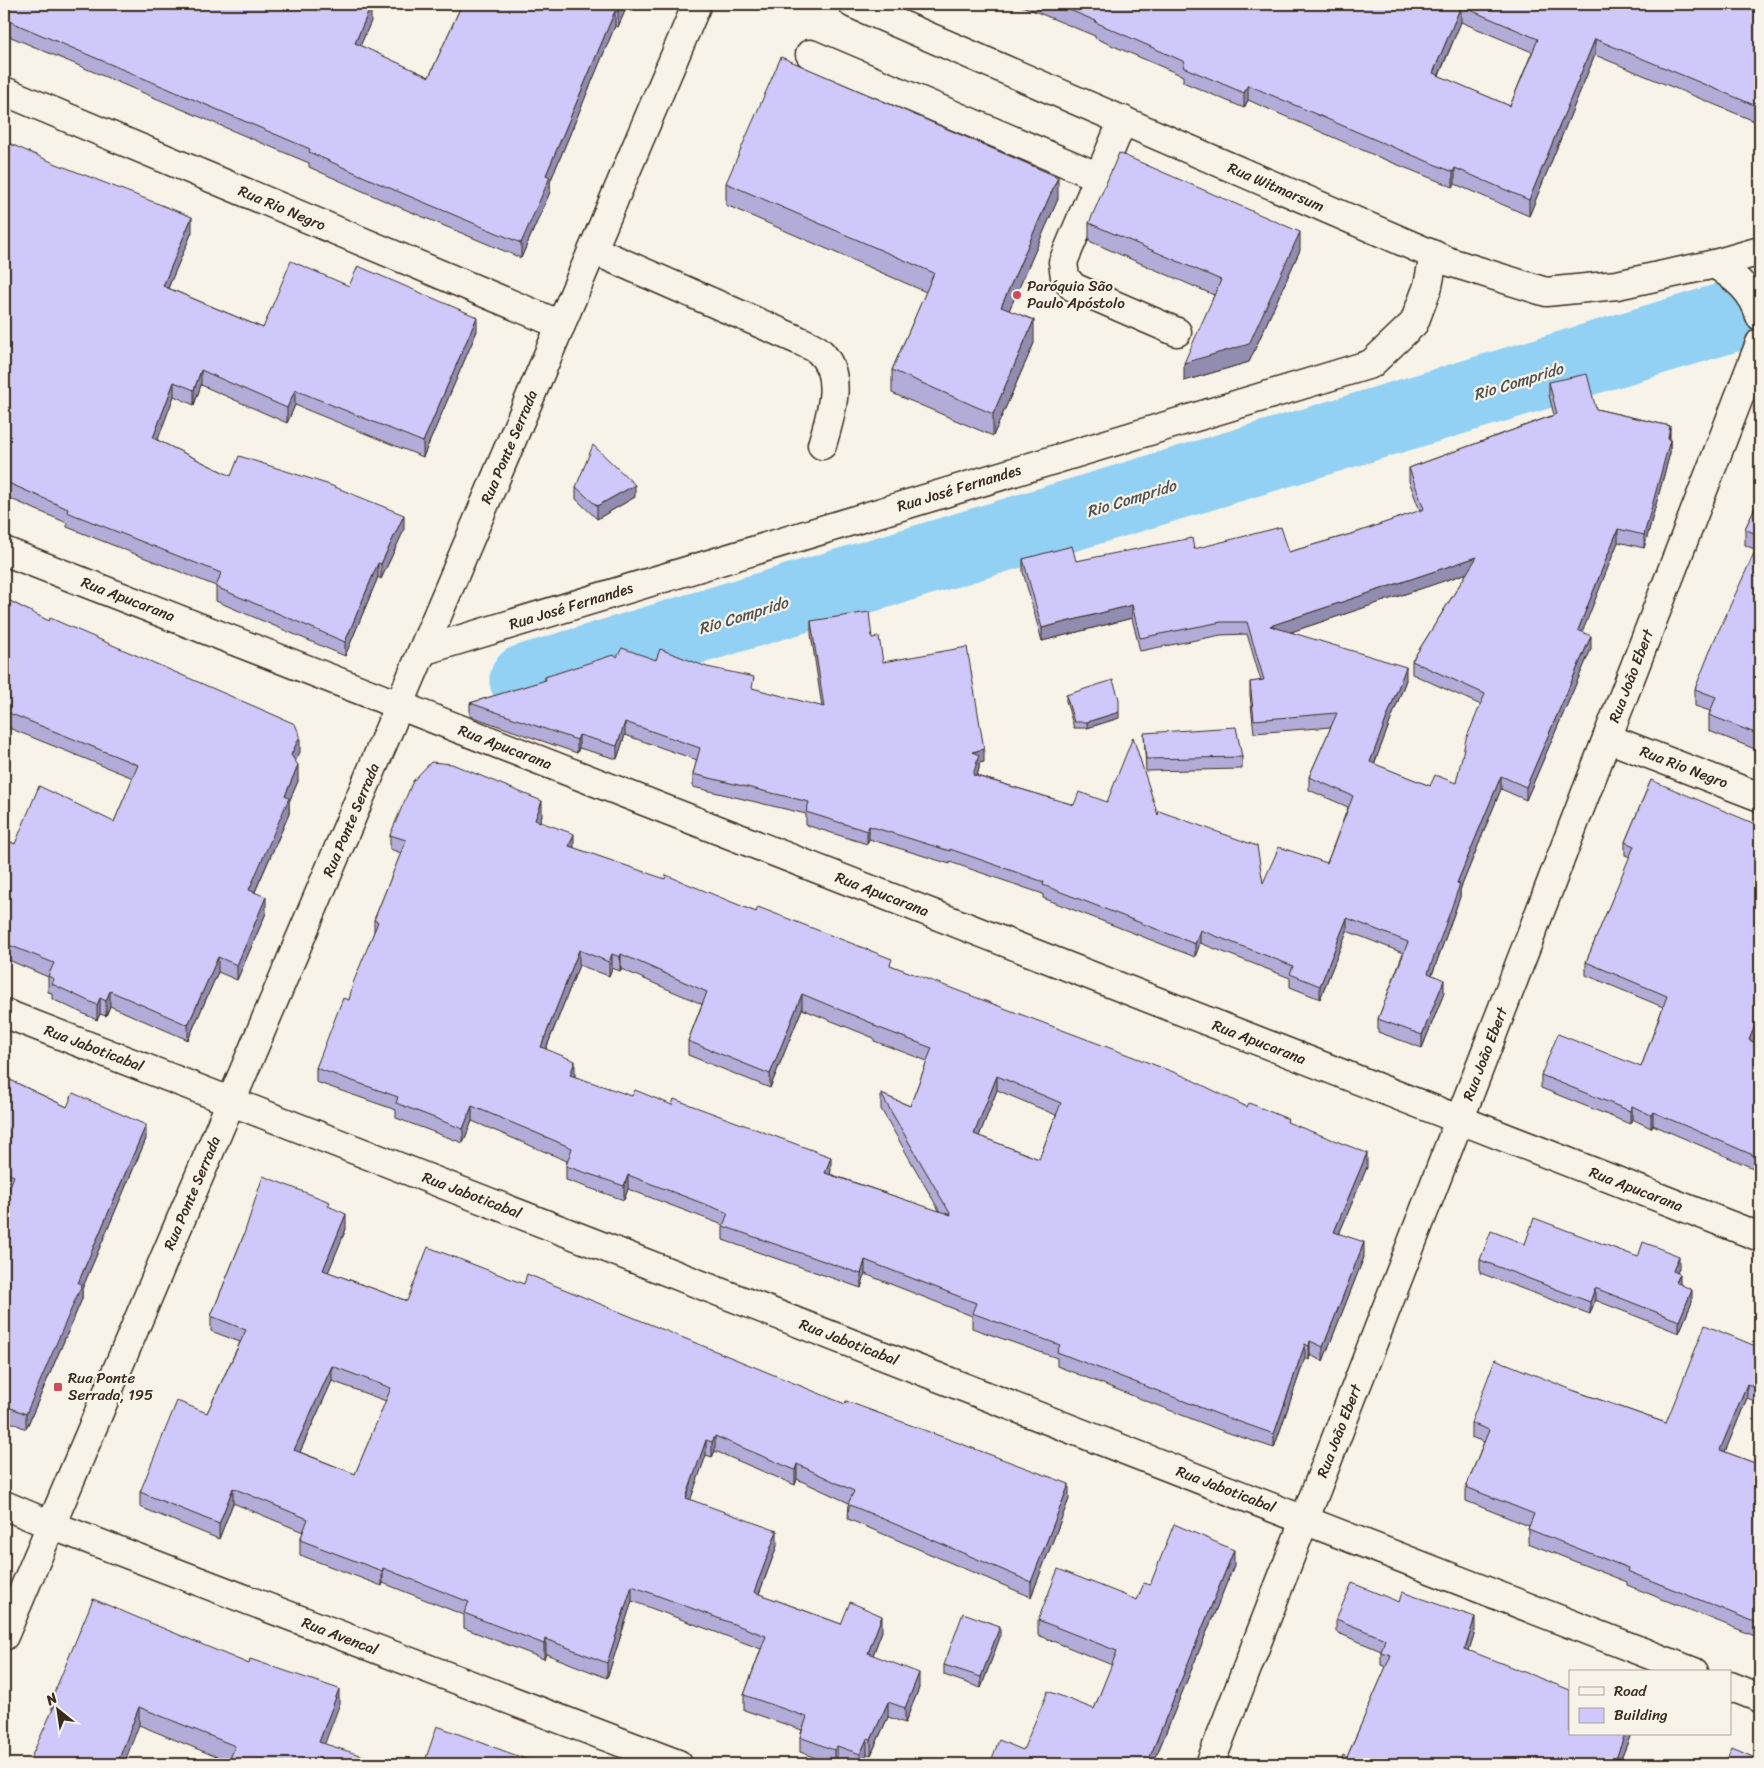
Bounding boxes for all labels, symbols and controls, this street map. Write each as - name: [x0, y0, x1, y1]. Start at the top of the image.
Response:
- street label: Rua Witmarsum: [1224, 155, 1328, 219]
- street label: Rua Rio Negro: [234, 178, 330, 238]
- place label: Paróquia São Paulo Apóstolo: [1027, 273, 1125, 316]
- marker: Paróquia São Paulo Apóstolo: [1011, 289, 1023, 301]
- water label: Rio Comprido: [1470, 354, 1567, 409]
- street label: Rua Ponte Serrada: [473, 385, 545, 508]
- street label: Rua José Fernandes: [894, 457, 1025, 519]
- water label: Rio Comprido: [1083, 471, 1180, 526]
- street label: Rua Apucarana: [77, 569, 179, 629]
- street label: Rua José Fernandes: [506, 575, 637, 637]
- water label: Rio Comprido: [695, 588, 792, 643]
- street label: Rua João Ebert: [1601, 624, 1661, 727]
- street label: Rua Apucarana: [454, 717, 556, 777]
- street label: Rua Rio Negro: [1636, 738, 1732, 796]
- street label: Rua Ponte Serrada: [315, 758, 387, 881]
- street label: Rua Apucarana: [831, 864, 933, 924]
- street label: Rua João Ebert: [1455, 1002, 1515, 1105]
- street label: Rua Apucarana: [1208, 1012, 1310, 1072]
- street label: Rua Jaboticabal: [40, 1017, 148, 1079]
- street label: Rua Ponte Serrada: [156, 1131, 228, 1254]
- street label: Rua Apucarana: [1585, 1159, 1687, 1219]
- street label: Rua Jaboticabal: [418, 1164, 526, 1226]
- street label: Rua Jaboticabal: [795, 1311, 903, 1373]
- place label: Rua Ponte Serrada, 195: [68, 1365, 153, 1408]
- street label: Rua João Ebert: [1309, 1379, 1369, 1482]
- marker: Rua Ponte Serrada, 195: [52, 1381, 64, 1393]
- street label: Rua Jaboticabal: [1172, 1458, 1280, 1520]
- street label: Rua Avencal: [298, 1610, 383, 1663]
- legend: [1569, 1670, 1732, 1736]
- text: Road: [1614, 1678, 1647, 1704]
- north arrow: [32, 1686, 82, 1736]
- text: N: [40, 1686, 62, 1713]
- text: Building: [1614, 1702, 1668, 1728]

